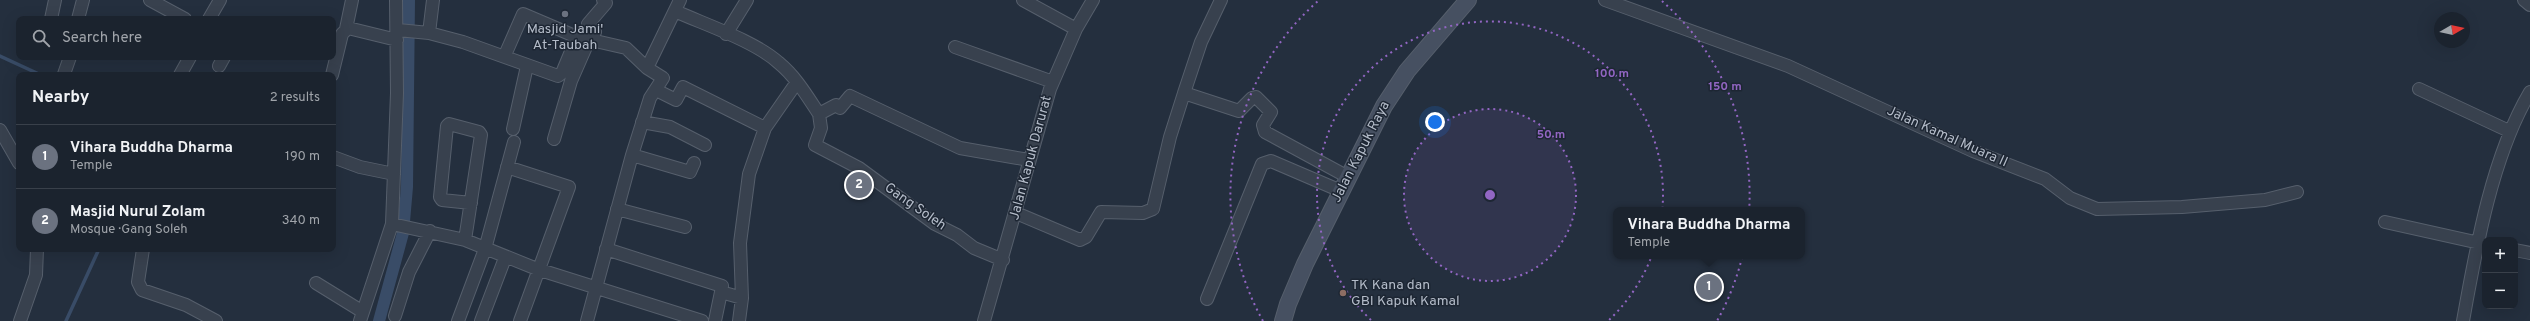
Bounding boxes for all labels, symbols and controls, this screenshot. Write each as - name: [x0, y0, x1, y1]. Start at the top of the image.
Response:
- marker: Masjid Jami' At-Taubah: [560, 9, 570, 19]
- north arrow: [2434, 12, 2470, 48]
- search box: [16, 16, 336, 60]
- place label: Masjid Jami' At-Taubah: [527, 21, 603, 54]
- icon: search: [30, 27, 52, 49]
- text: Search here: [62, 29, 142, 48]
- text: 100 m: [1595, 66, 1629, 82]
- text: 150 m: [1708, 79, 1742, 95]
- text: Nearby: [32, 87, 89, 109]
- text: 2 results: [270, 90, 320, 106]
- street label: Jalan Kapuk Darurat: [1006, 94, 1056, 222]
- street label: Jalan Kapuk Raya: [1328, 98, 1394, 206]
- street label: Jalan Kamal Muara II: [1884, 103, 2010, 171]
- your location: [1425, 112, 1445, 132]
- text: 50 m: [1537, 127, 1565, 143]
- text: Vihara Buddha Dharma: [70, 139, 233, 158]
- text: 1: [42, 149, 48, 165]
- text: 190 m: [285, 149, 320, 165]
- text: Temple: [70, 158, 112, 174]
- pin: 2: [846, 170, 872, 200]
- street label: Gang Soleh: [881, 180, 949, 234]
- centre of rings: [1483, 188, 1497, 202]
- text: Masjid Nurul Zolam: [70, 203, 205, 222]
- popup: [1613, 207, 1805, 259]
- text: 2: [41, 213, 49, 229]
- text: 340 m: [282, 213, 320, 229]
- text: Vihara Buddha Dharma: [1628, 216, 1790, 235]
- text: Mosque · Gang Soleh: [70, 222, 188, 238]
- text: Temple: [1628, 235, 1670, 251]
- map controls: [2482, 237, 2518, 309]
- button: +: [2482, 237, 2518, 273]
- pin: 1: [1696, 272, 1722, 302]
- button: −: [2482, 273, 2518, 309]
- place label: TK Kana dan GBI Kapuk Kamal: [1351, 277, 1460, 310]
- marker: TK Kana dan GBI Kapuk Kamal: [1338, 288, 1348, 298]

